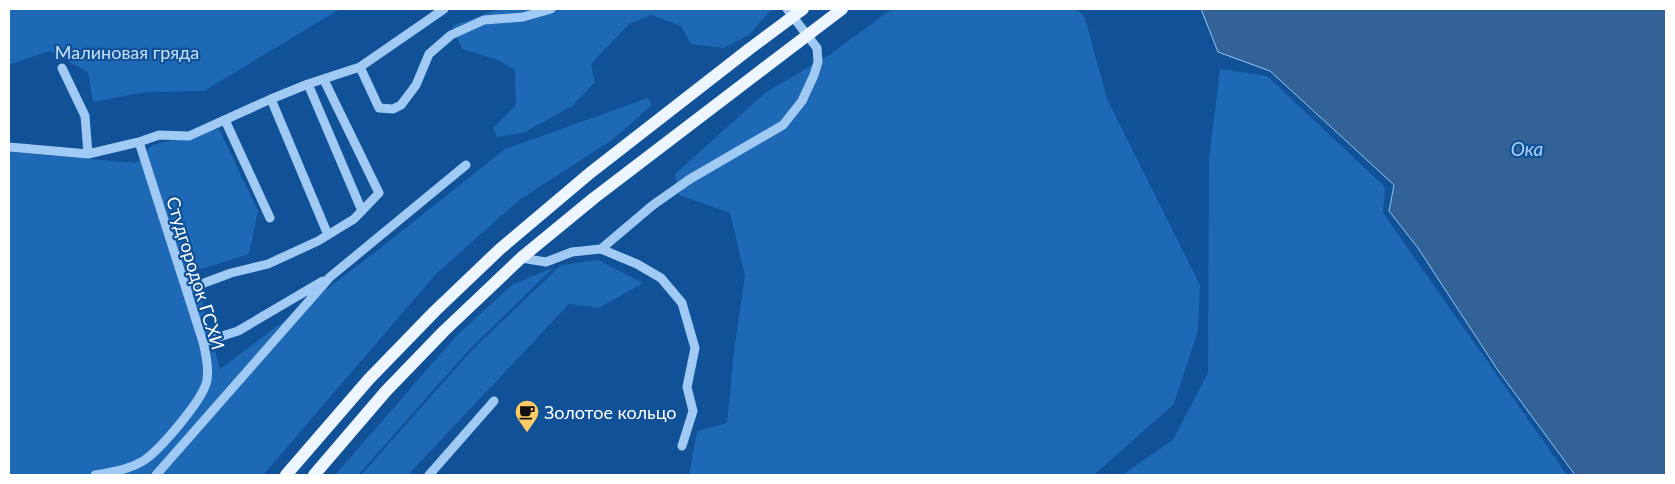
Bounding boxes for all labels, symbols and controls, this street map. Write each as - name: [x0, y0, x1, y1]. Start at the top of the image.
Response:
- park label: Малиновая гряда: [55, 41, 199, 63]
- water label: Ока: [1511, 137, 1543, 160]
- street label: Студгородок ГСХИ: [162, 194, 230, 352]
- cafe icon: Золотое кольцо: [514, 399, 540, 433]
- place label: Золотое кольцо: [544, 401, 677, 423]

